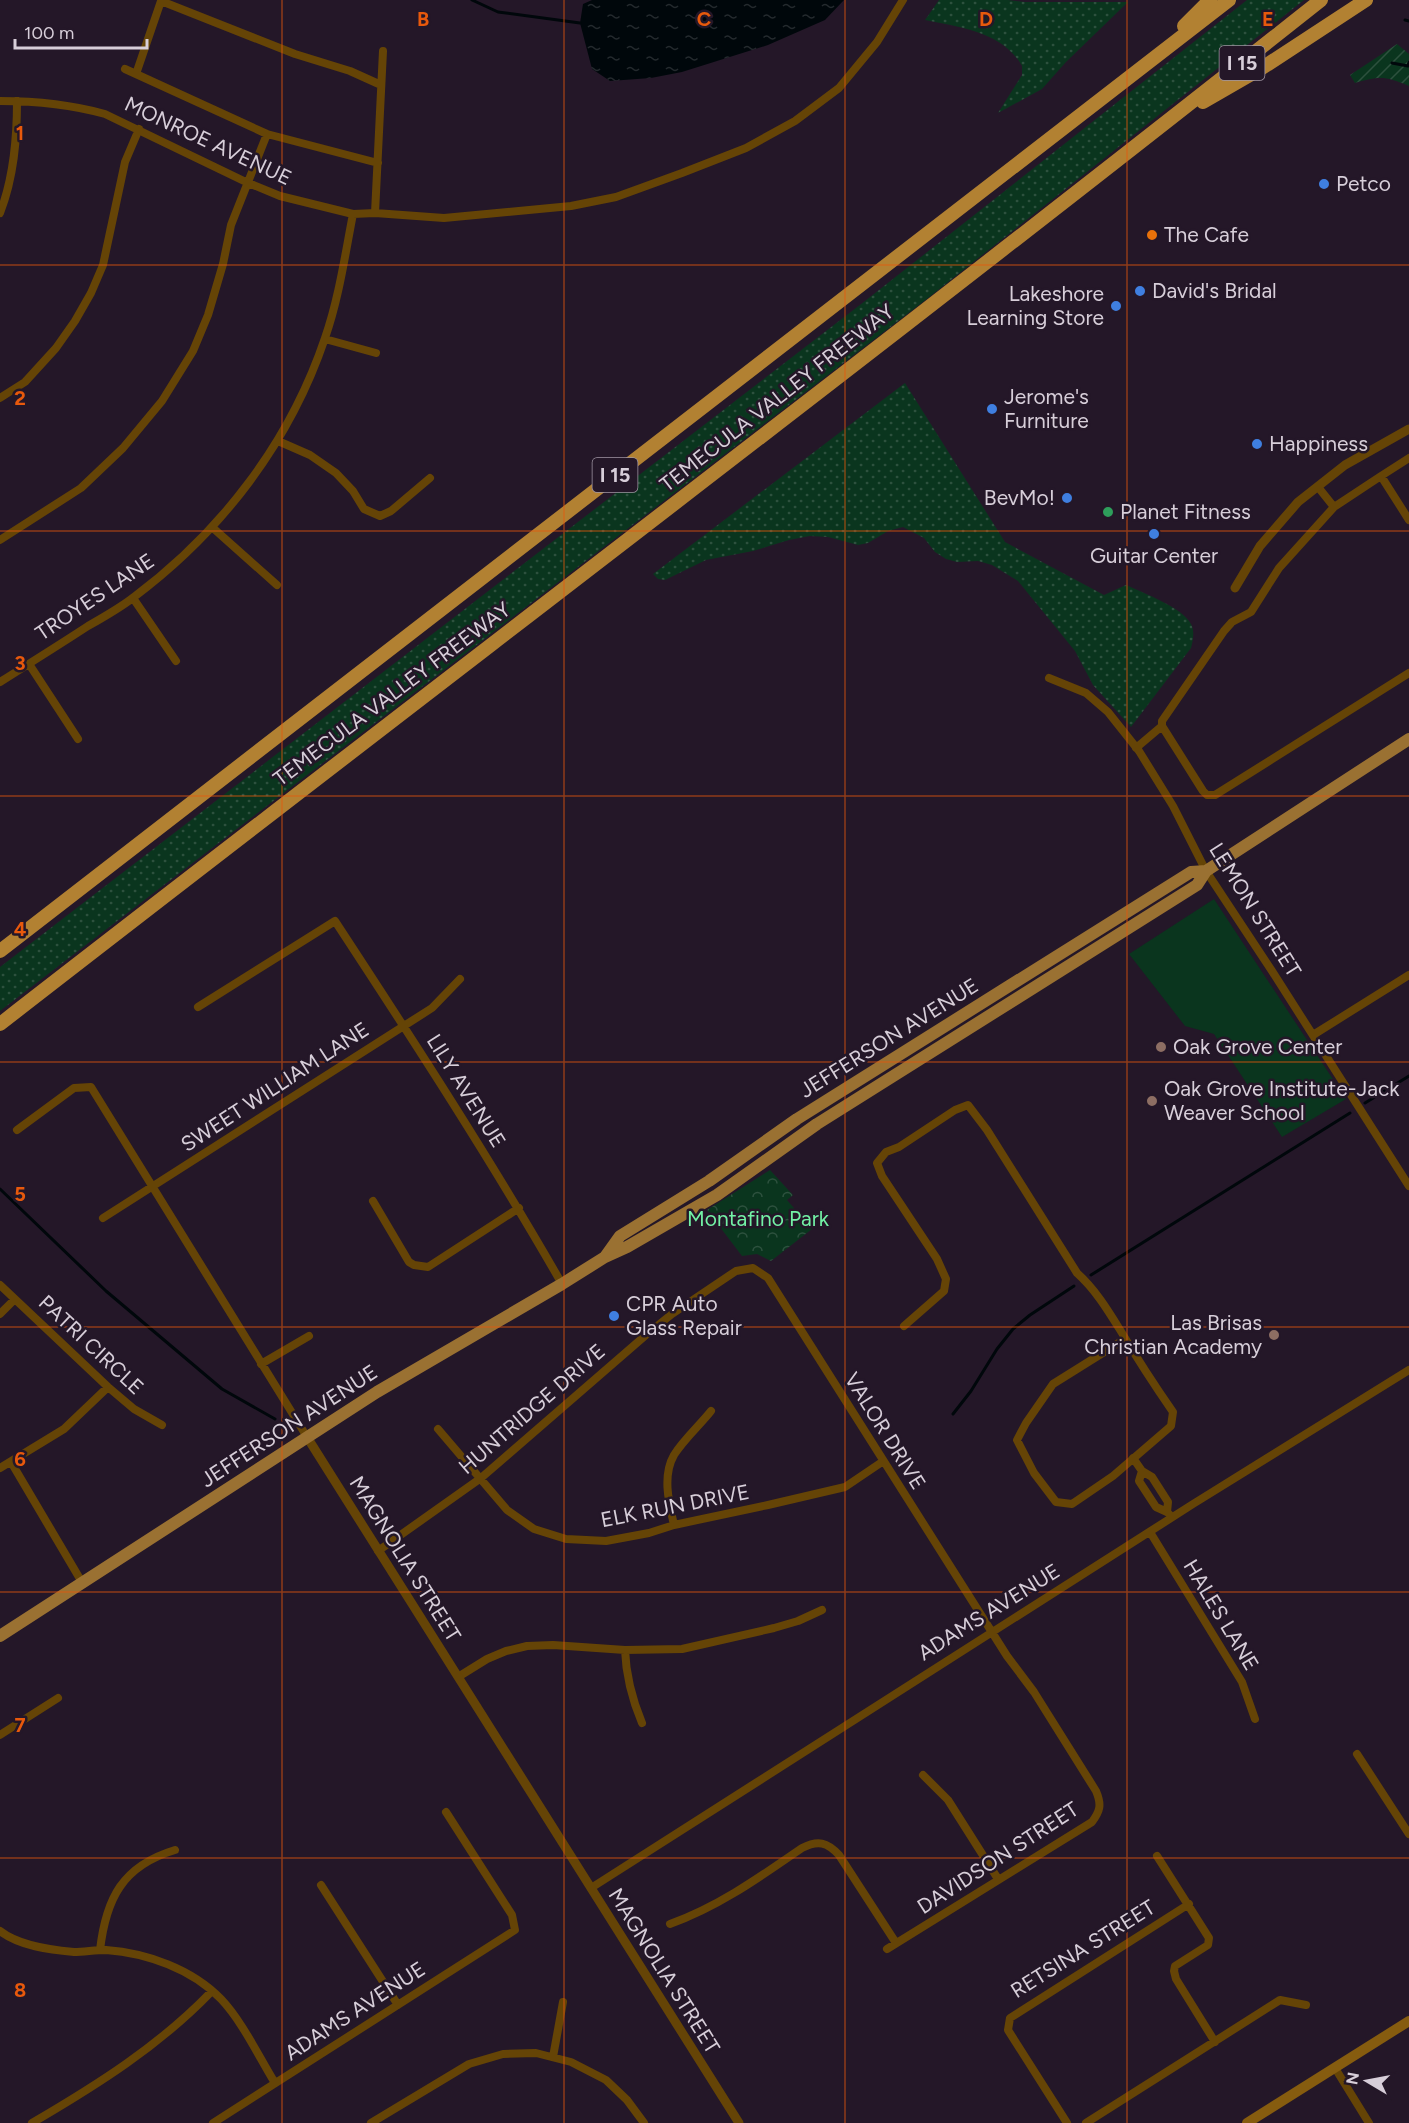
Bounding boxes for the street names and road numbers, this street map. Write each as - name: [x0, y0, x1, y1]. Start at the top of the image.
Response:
- road number: I 15: [1220, 46, 1264, 80]
- street label: MONROE AVENUE: [121, 91, 296, 190]
- street label: TEMECULA VALLEY FREEWAY: [655, 298, 899, 497]
- road number: I 15: [592, 458, 638, 492]
- street label: TROYES LANE: [31, 548, 159, 645]
- street label: TEMECULA VALLEY FREEWAY: [268, 596, 515, 791]
- street label: LEMON STREET: [1204, 838, 1307, 982]
- street label: JEFFERSON AVENUE: [795, 972, 983, 1103]
- street label: SWEET WILLIAM LANE: [176, 1016, 373, 1157]
- street label: LILY AVENUE: [422, 1029, 511, 1152]
- street label: PATRI CIRCLE: [34, 1290, 149, 1400]
- street label: HUNTRIDGE DRIVE: [453, 1338, 610, 1479]
- street label: JEFFERSON AVENUE: [195, 1359, 382, 1492]
- street label: VALOR DRIVE: [840, 1368, 931, 1494]
- street label: MAGNOLIA STREET: [344, 1472, 467, 1646]
- street label: ELK RUN DRIVE: [598, 1479, 751, 1532]
- street label: HALES LANE: [1178, 1555, 1264, 1675]
- street label: ADAMS AVENUE: [913, 1558, 1064, 1665]
- street label: DAVIDSON STREET: [912, 1796, 1083, 1919]
- street label: MAGNOLIA STREET: [603, 1884, 726, 2058]
- street label: RETSINA STREET: [1006, 1894, 1160, 2003]
- street label: ADAMS AVENUE: [280, 1956, 430, 2065]

